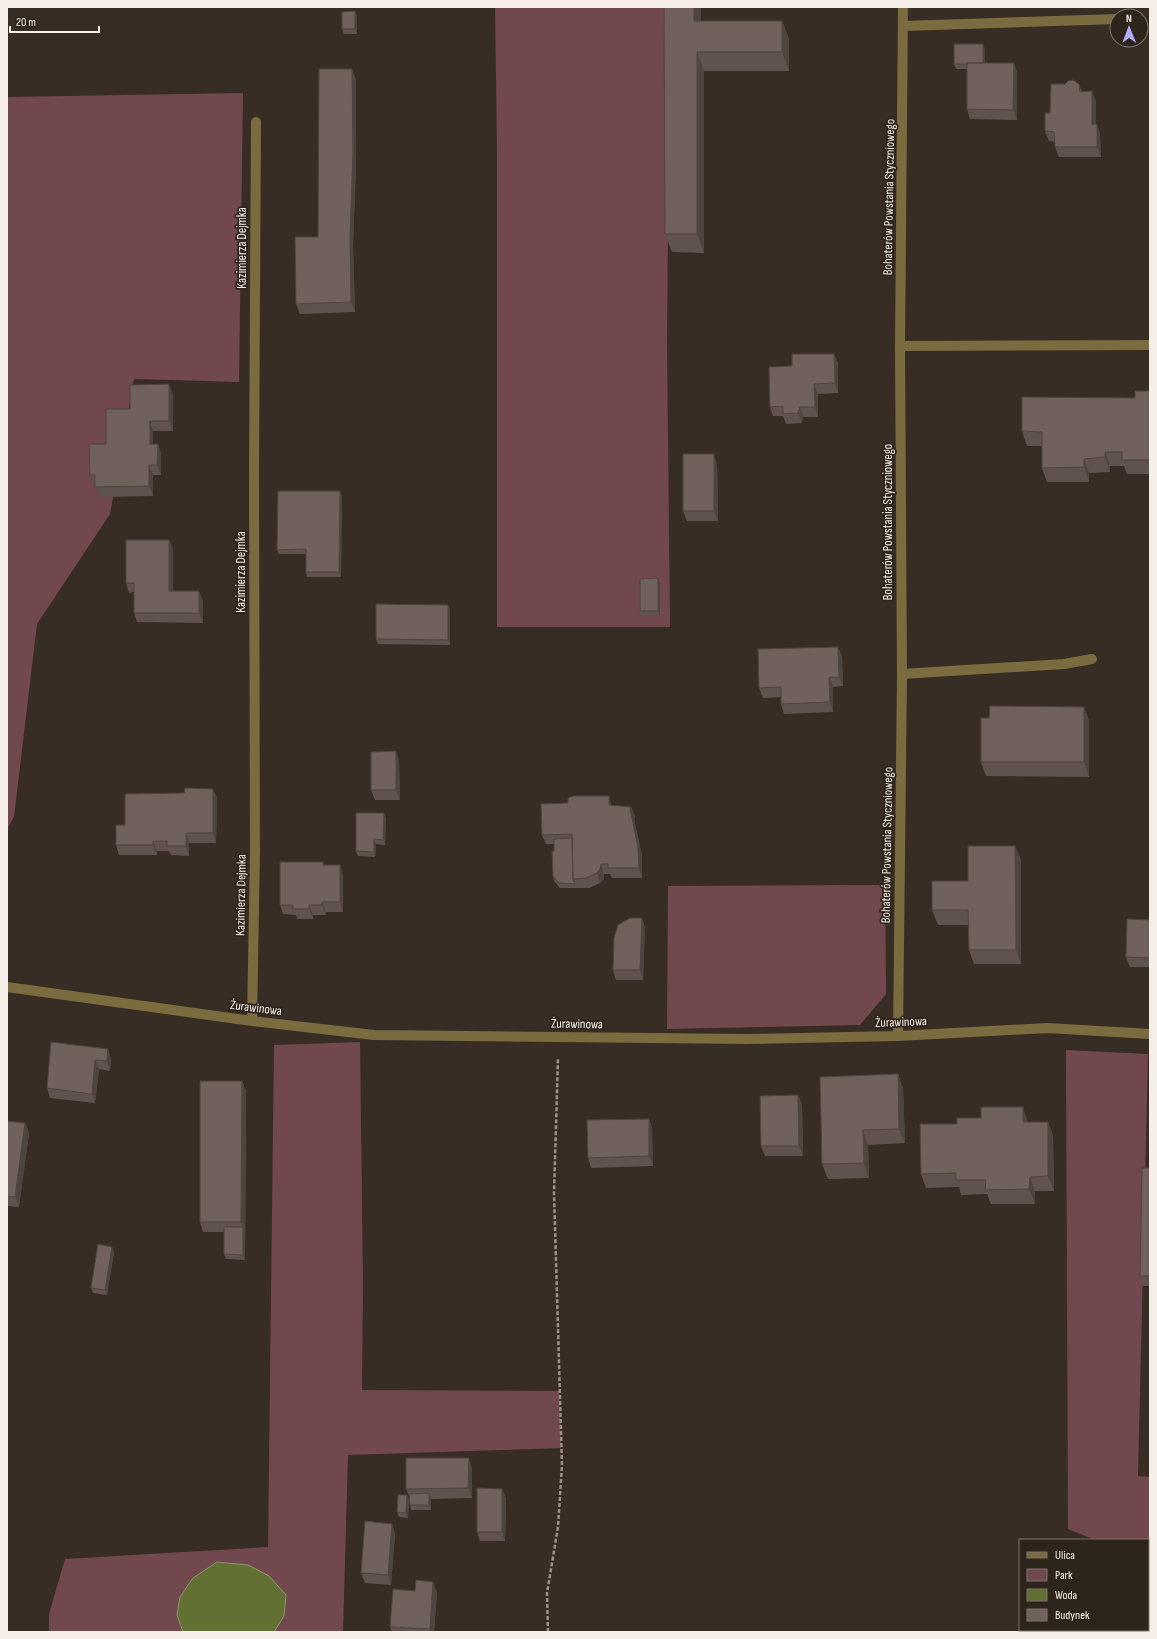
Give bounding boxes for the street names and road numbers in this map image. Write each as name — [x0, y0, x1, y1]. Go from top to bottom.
street label: Bohaterów Powstania Styczniowego — [880, 119, 898, 275]
street label: Kazimierza Dejmka — [234, 207, 250, 289]
street label: Bohaterów Powstania Styczniowego — [880, 444, 896, 600]
street label: Kazimierza Dejmka — [233, 531, 249, 613]
street label: Bohaterów Powstania Styczniowego — [878, 767, 896, 923]
street label: Kazimierza Dejmka — [232, 854, 250, 936]
street label: Żurawinowa — [229, 996, 283, 1019]
street label: Żurawinowa — [875, 1012, 927, 1031]
street label: Żurawinowa — [551, 1015, 603, 1032]

